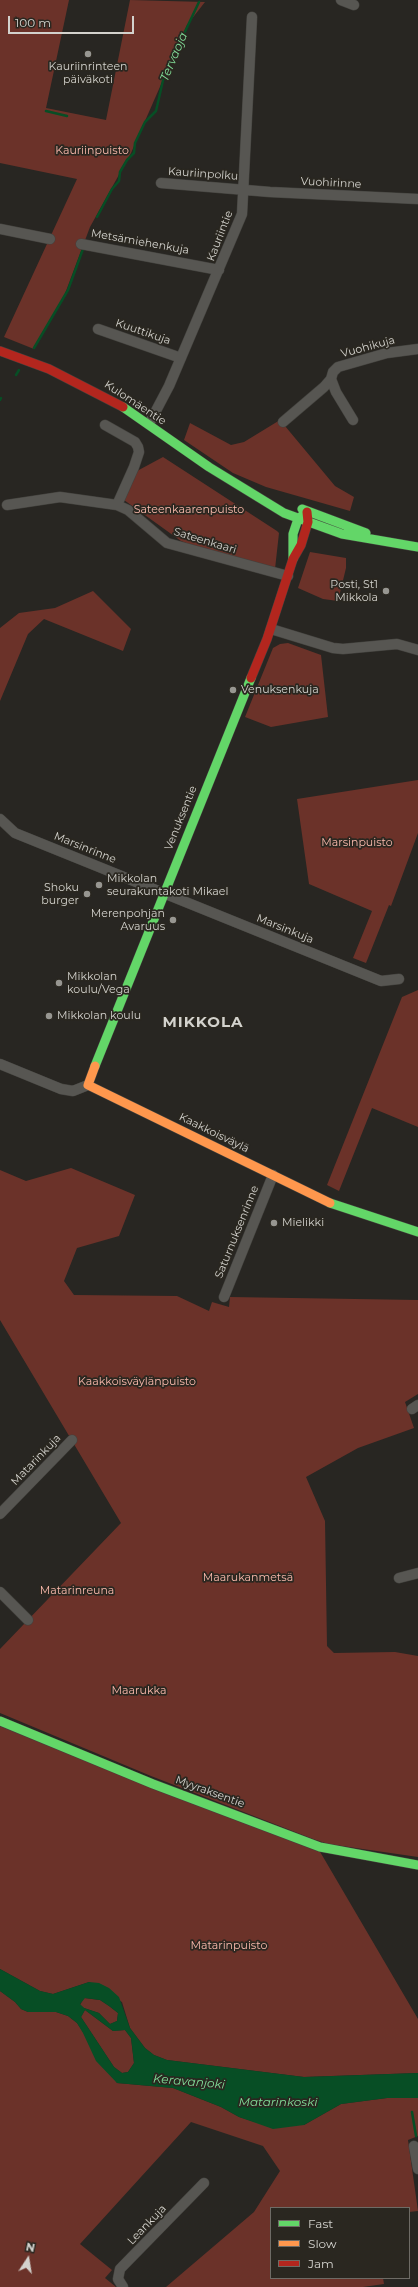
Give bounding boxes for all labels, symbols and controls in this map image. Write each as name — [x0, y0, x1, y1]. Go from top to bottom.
scale bar — [10, 8, 136, 34]
text: 100 m — [15, 15, 51, 30]
water label: Tervaoja — [157, 30, 191, 84]
marker: Kauriinrinteen päiväkoti — [83, 49, 93, 59]
place label: Kauriinrinteen päiväkoti — [49, 60, 127, 86]
park label: Kauriinpuisto — [55, 144, 129, 158]
street label: Kauriinpolku — [167, 165, 239, 183]
street label: Vuohirinne — [300, 175, 362, 191]
street label: Kauriintie — [204, 209, 236, 263]
street label: Metsämiehenkuja — [90, 227, 190, 257]
street label: Kuuttikuja — [114, 316, 172, 348]
street label: Vuohikuja — [340, 333, 396, 361]
street label: Kulomäentie — [102, 378, 168, 428]
park label: Sateenkaarenpuisto — [134, 503, 244, 517]
street label: Sateenkaari — [172, 525, 238, 557]
place label: Posti, St1 Mikkola — [330, 578, 378, 604]
marker: Posti, St1 Mikkola — [381, 586, 391, 596]
place label: Venuksenkuja — [241, 683, 319, 697]
marker: Venuksenkuja — [228, 685, 238, 695]
street label: Venuksentie — [162, 784, 200, 852]
street label: Marsinrinne — [52, 830, 118, 866]
park label: Marsinpuisto — [321, 836, 393, 850]
place label: Mikkolan seurakuntakoti Mikael — [107, 872, 228, 898]
marker: Mikkolan seurakuntakoti Mikael — [94, 880, 104, 890]
place label: Shoku burger — [41, 881, 79, 907]
marker: Shoku burger — [82, 889, 92, 899]
place label: Merenpohjan Avaruus — [91, 907, 165, 933]
street label: Marsinkuja — [254, 912, 316, 946]
marker: Merenpohjan Avaruus — [168, 915, 178, 925]
place label: Mikkolan koulu/Vega — [67, 970, 130, 996]
marker: Mikkolan koulu/Vega — [54, 978, 64, 988]
place label: Mikkolan koulu — [57, 1009, 141, 1023]
marker: Mikkolan koulu — [44, 1011, 54, 1021]
district label: MIKKOLA — [162, 1014, 244, 1032]
street label: Kaakkoisväylä — [177, 1110, 251, 1156]
street label: Saturnuksenrinne — [212, 1184, 262, 1280]
place label: Mielikki — [282, 1216, 324, 1230]
marker: Mielikki — [269, 1218, 279, 1228]
park label: Kaakkoisväylänpuisto — [78, 1375, 196, 1389]
street label: Matarinkuja — [8, 1432, 64, 1488]
park label: Maarukanmetsä — [203, 1571, 293, 1585]
park label: Matarinreuna — [40, 1584, 114, 1598]
park label: Maarukka — [112, 1684, 166, 1698]
street label: Myyraksentie — [174, 1773, 246, 1811]
park label: Matarinpuisto — [191, 1939, 267, 1953]
water label: Keravanjoki — [152, 2072, 226, 2092]
water label: Matarinkoski — [238, 2095, 318, 2109]
street label: Leankuja — [125, 2202, 169, 2248]
legend — [270, 2207, 410, 2279]
text: Fast — [308, 2216, 333, 2231]
text: Slow — [308, 2236, 337, 2251]
north arrow — [8, 2239, 48, 2279]
text: N — [25, 2239, 36, 2255]
text: Jam — [308, 2256, 334, 2271]

